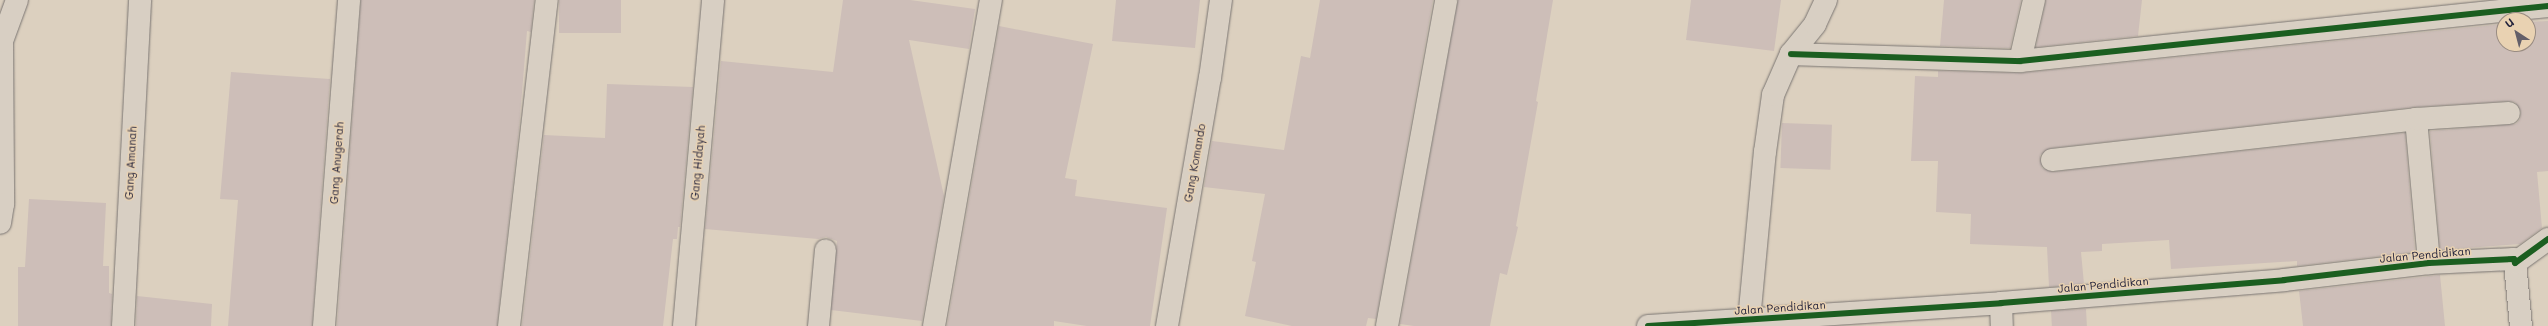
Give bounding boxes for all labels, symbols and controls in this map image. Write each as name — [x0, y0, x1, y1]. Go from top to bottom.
north arrow — [2496, 12, 2536, 52]
text: U — [2502, 14, 2517, 31]
street label: Gang Anugerah — [328, 121, 346, 205]
street label: Gang Komando — [1182, 123, 1208, 203]
street label: Gang Hidayah — [688, 125, 708, 201]
street label: Gang Amanah — [122, 126, 140, 200]
street label: Jalan Pendidikan — [2379, 244, 2471, 266]
street label: Jalan Pendidikan — [2057, 274, 2149, 296]
street label: Jalan Pendidikan — [1734, 298, 1826, 318]

